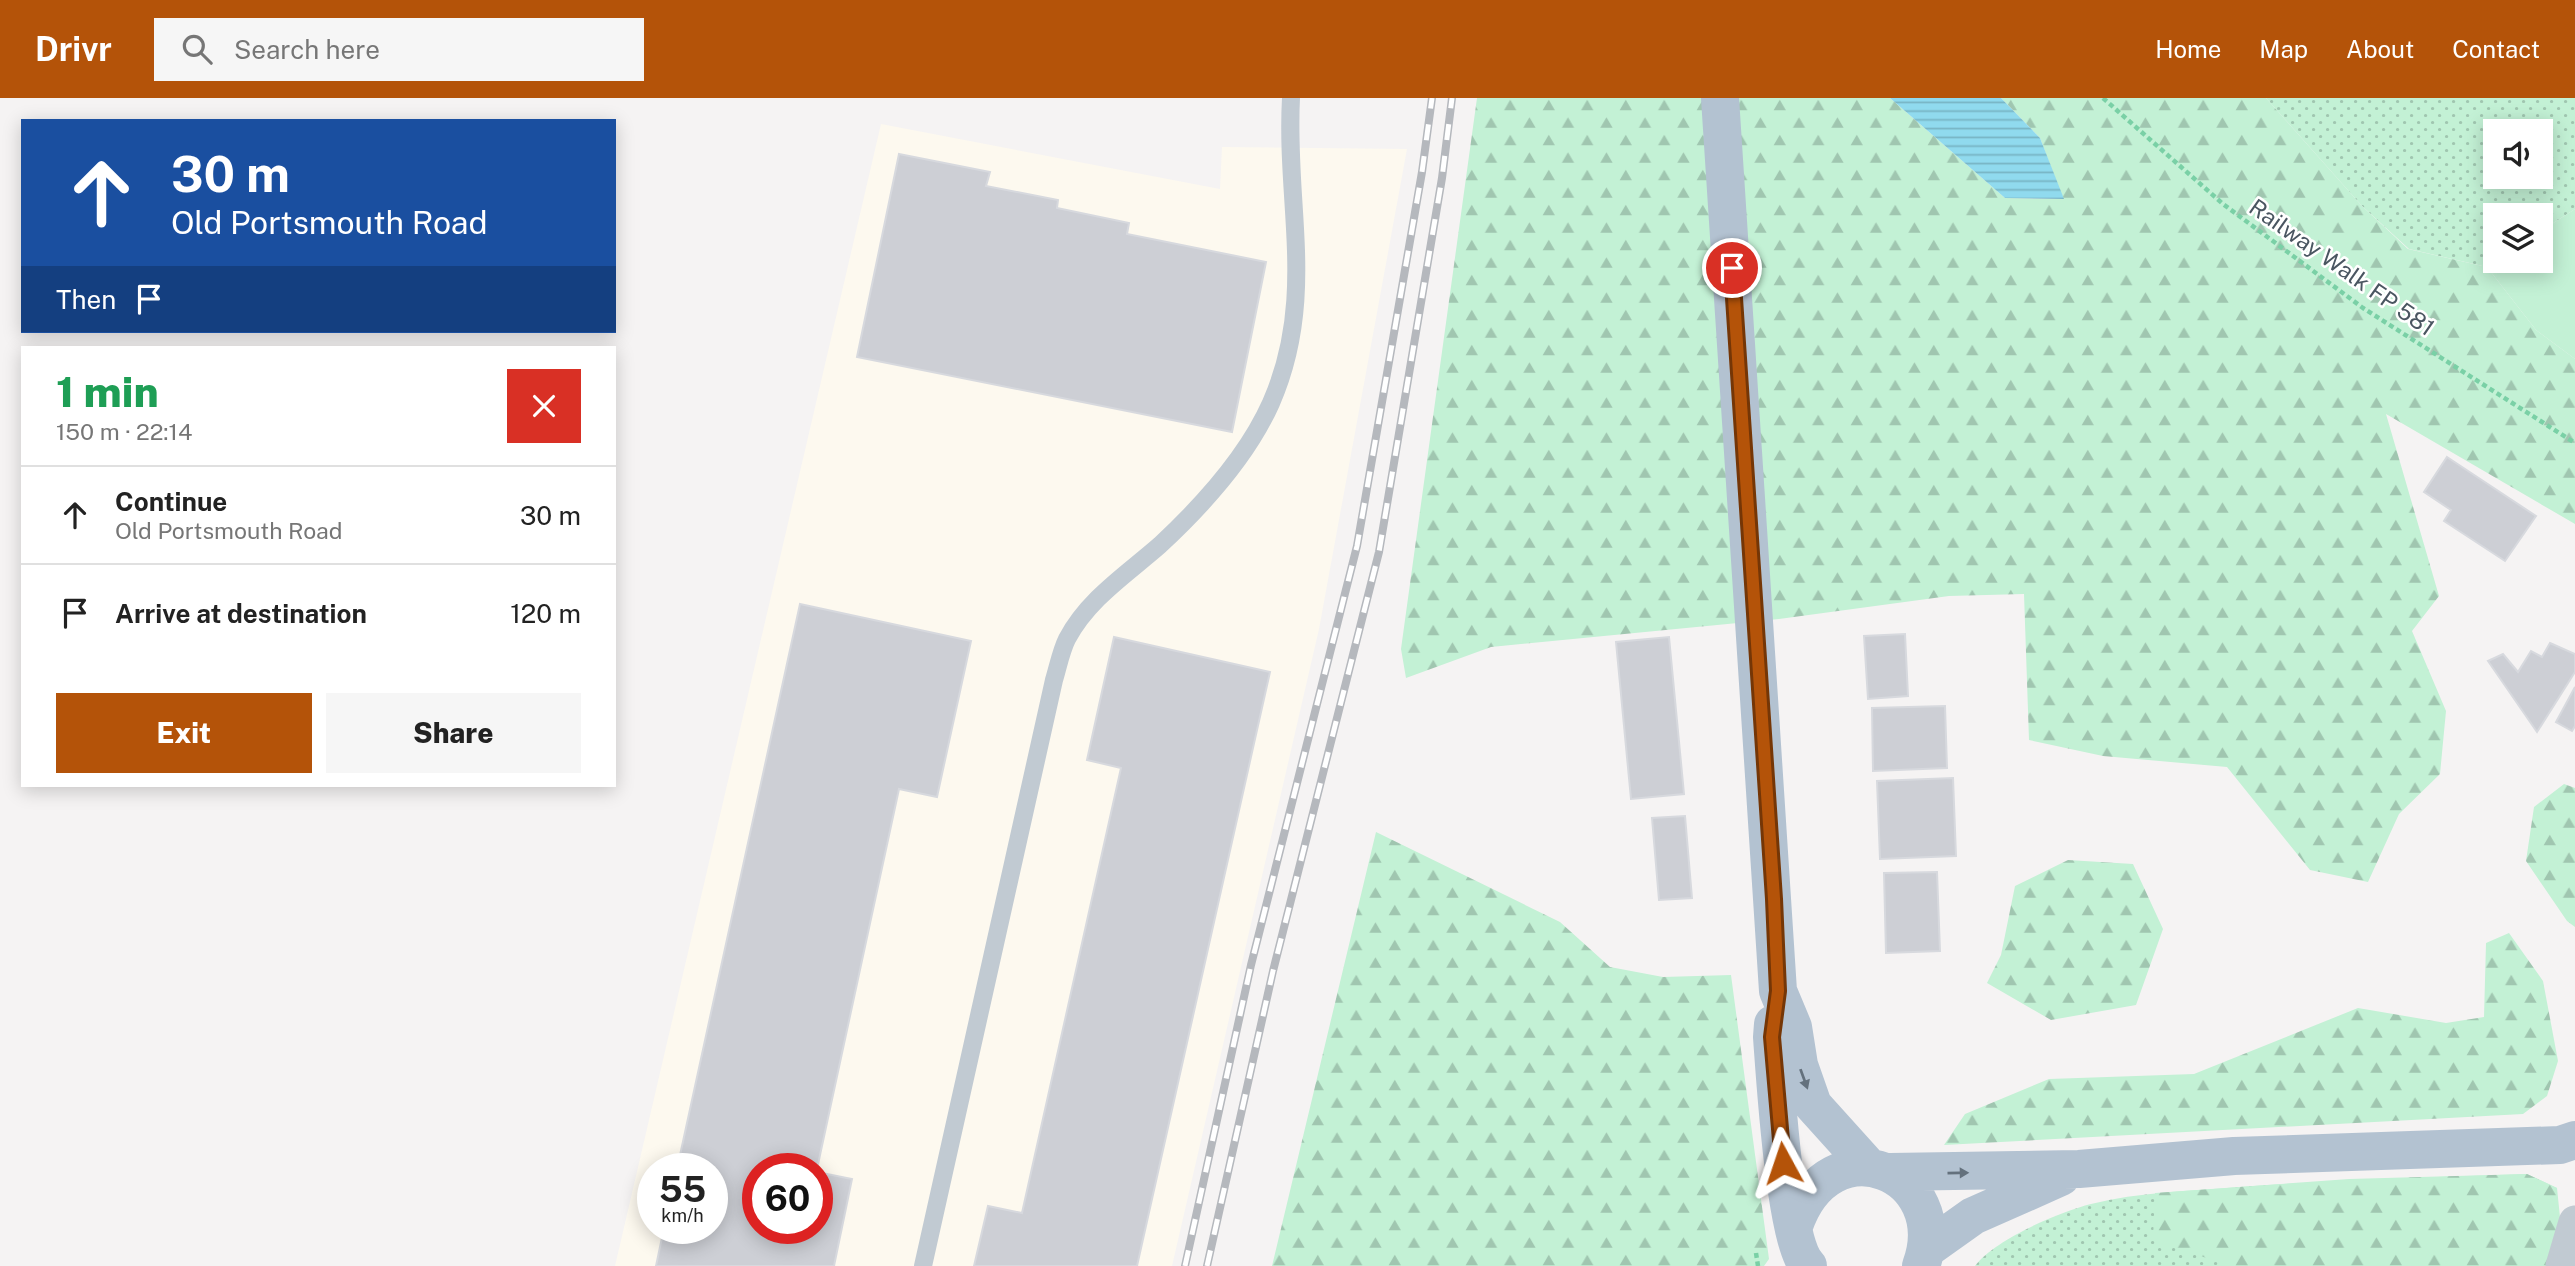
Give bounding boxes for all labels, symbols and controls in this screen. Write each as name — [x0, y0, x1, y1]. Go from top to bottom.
search box — [154, 18, 644, 81]
text: Drivr — [35, 30, 112, 68]
icon: search — [178, 30, 216, 68]
text: Search here — [234, 34, 380, 65]
text: Home — [2155, 35, 2221, 63]
text: Map — [2259, 35, 2308, 63]
text: About — [2346, 35, 2414, 63]
text: Contact — [2452, 35, 2540, 63]
map controls — [2483, 119, 2553, 273]
button: sound — [2483, 119, 2553, 189]
text: 30 m — [171, 145, 290, 203]
icon: ahead — [56, 147, 147, 238]
street label: Railway Walk FP 581 — [2244, 193, 2440, 341]
button: layers — [2483, 203, 2553, 273]
text: Old Portsmouth Road — [171, 204, 488, 241]
pin — [1702, 238, 1762, 298]
icon: arrive — [1713, 249, 1751, 287]
icon: arrive — [130, 280, 168, 318]
text: Then — [56, 284, 116, 315]
text: 1 min — [56, 367, 159, 416]
button: close — [507, 369, 581, 443]
text: 150 m · 22:14 — [56, 418, 192, 445]
text: Continue — [115, 486, 227, 517]
icon: ahead — [56, 496, 94, 534]
text: 30 m — [520, 500, 581, 531]
text: Old Portsmouth Road — [115, 517, 343, 544]
icon: arrive — [56, 594, 94, 632]
text: Arrive at destination — [115, 598, 367, 629]
text: 120 m — [510, 598, 581, 629]
button: Exit — [56, 693, 312, 773]
button: Share — [326, 693, 581, 773]
one-way arrow — [1799, 1069, 1810, 1090]
position arrow — [1746, 1126, 1820, 1200]
speed limit sign: 60 — [742, 1153, 833, 1244]
one-way arrow — [1947, 1167, 1969, 1179]
text: 55 — [659, 1169, 706, 1210]
text: km/h — [661, 1205, 704, 1226]

